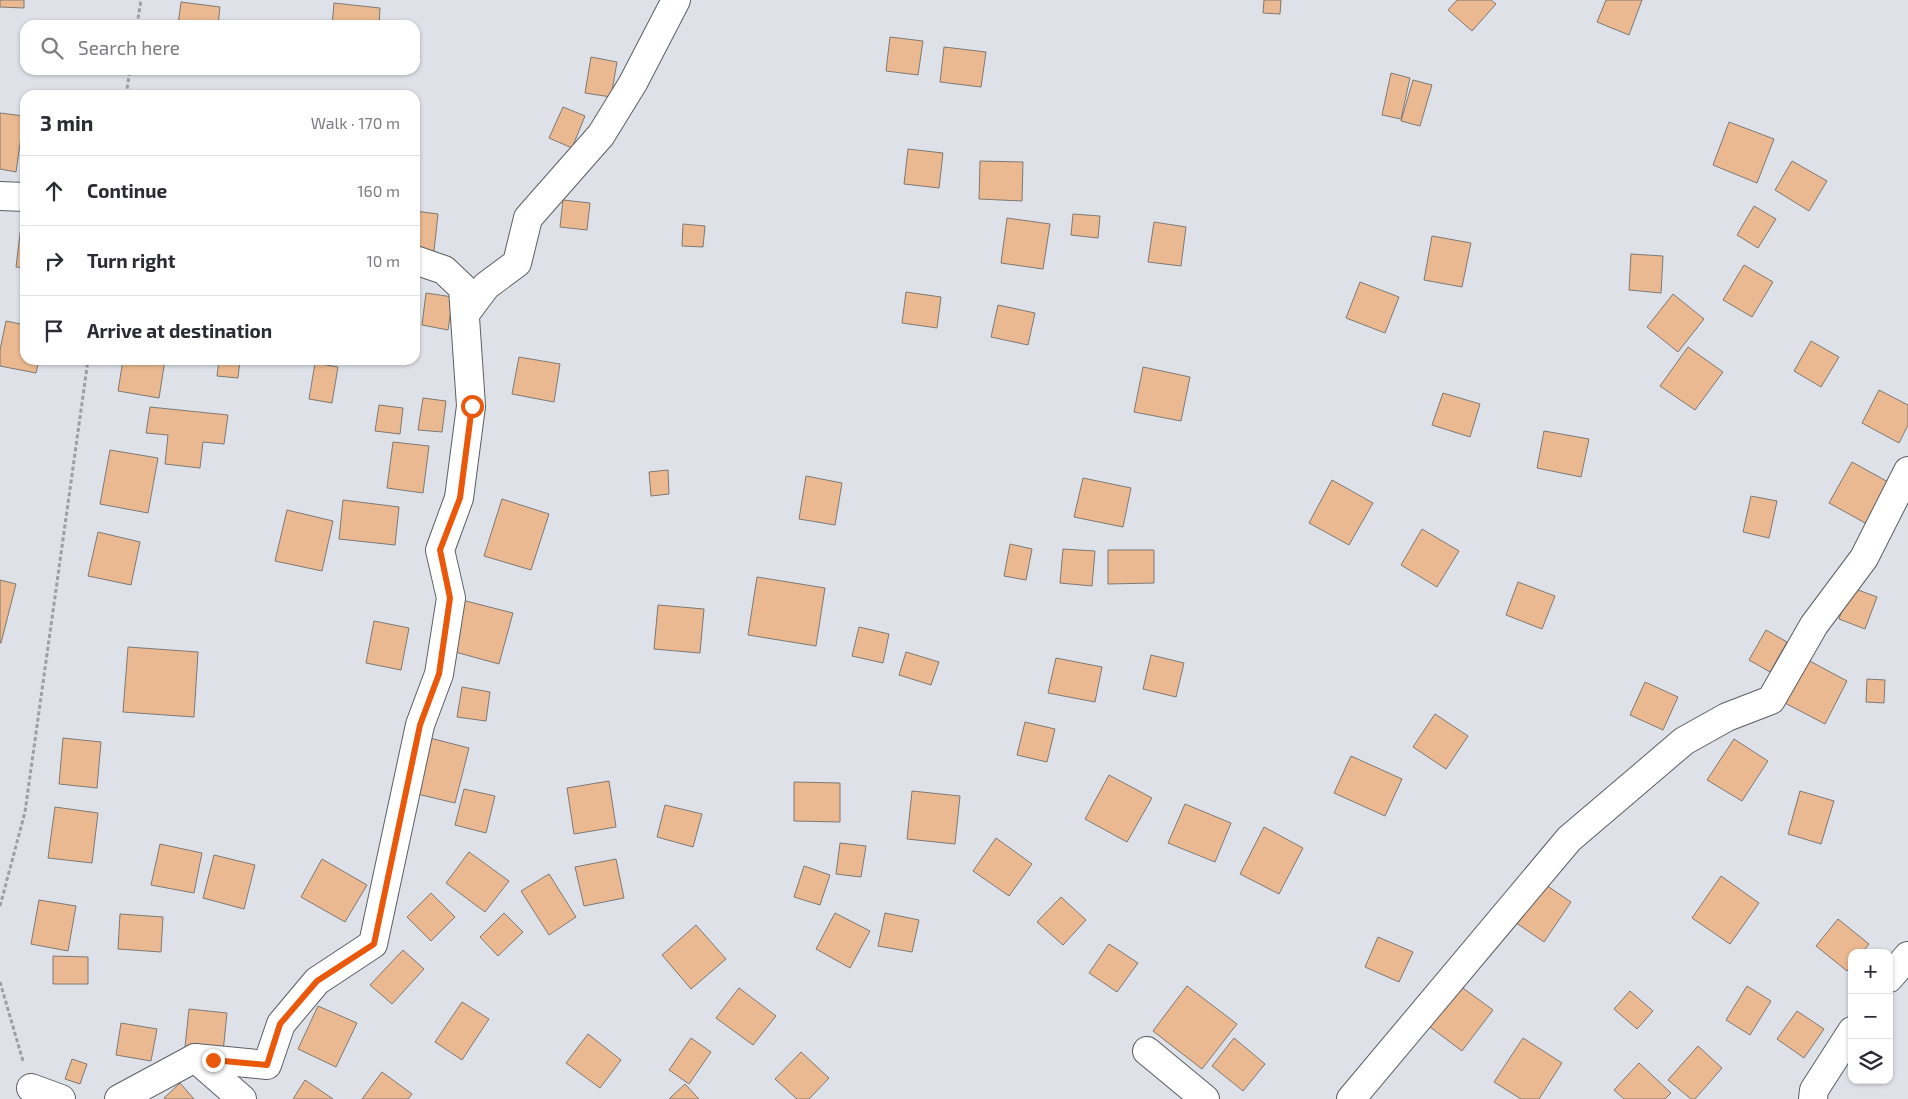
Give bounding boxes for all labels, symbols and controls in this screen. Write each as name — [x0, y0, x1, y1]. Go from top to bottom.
search box — [20, 20, 420, 75]
icon: search — [38, 34, 66, 62]
text: Search here — [78, 36, 180, 59]
text: 3 min — [40, 110, 93, 135]
text: Walk · 170 m — [311, 113, 400, 132]
icon: ahead — [40, 177, 68, 205]
text: Continue — [87, 179, 167, 202]
text: 160 m — [357, 181, 400, 200]
icon: right — [40, 247, 68, 275]
text: Turn right — [87, 249, 175, 272]
text: 10 m — [366, 251, 400, 270]
icon: arrive — [40, 317, 68, 345]
text: Arrive at destination — [87, 319, 272, 342]
route start — [461, 395, 484, 418]
map controls — [1848, 949, 1893, 1084]
button: + — [1848, 949, 1893, 994]
button: − — [1848, 994, 1893, 1039]
button: layers — [1848, 1039, 1893, 1084]
route end — [202, 1049, 225, 1072]

